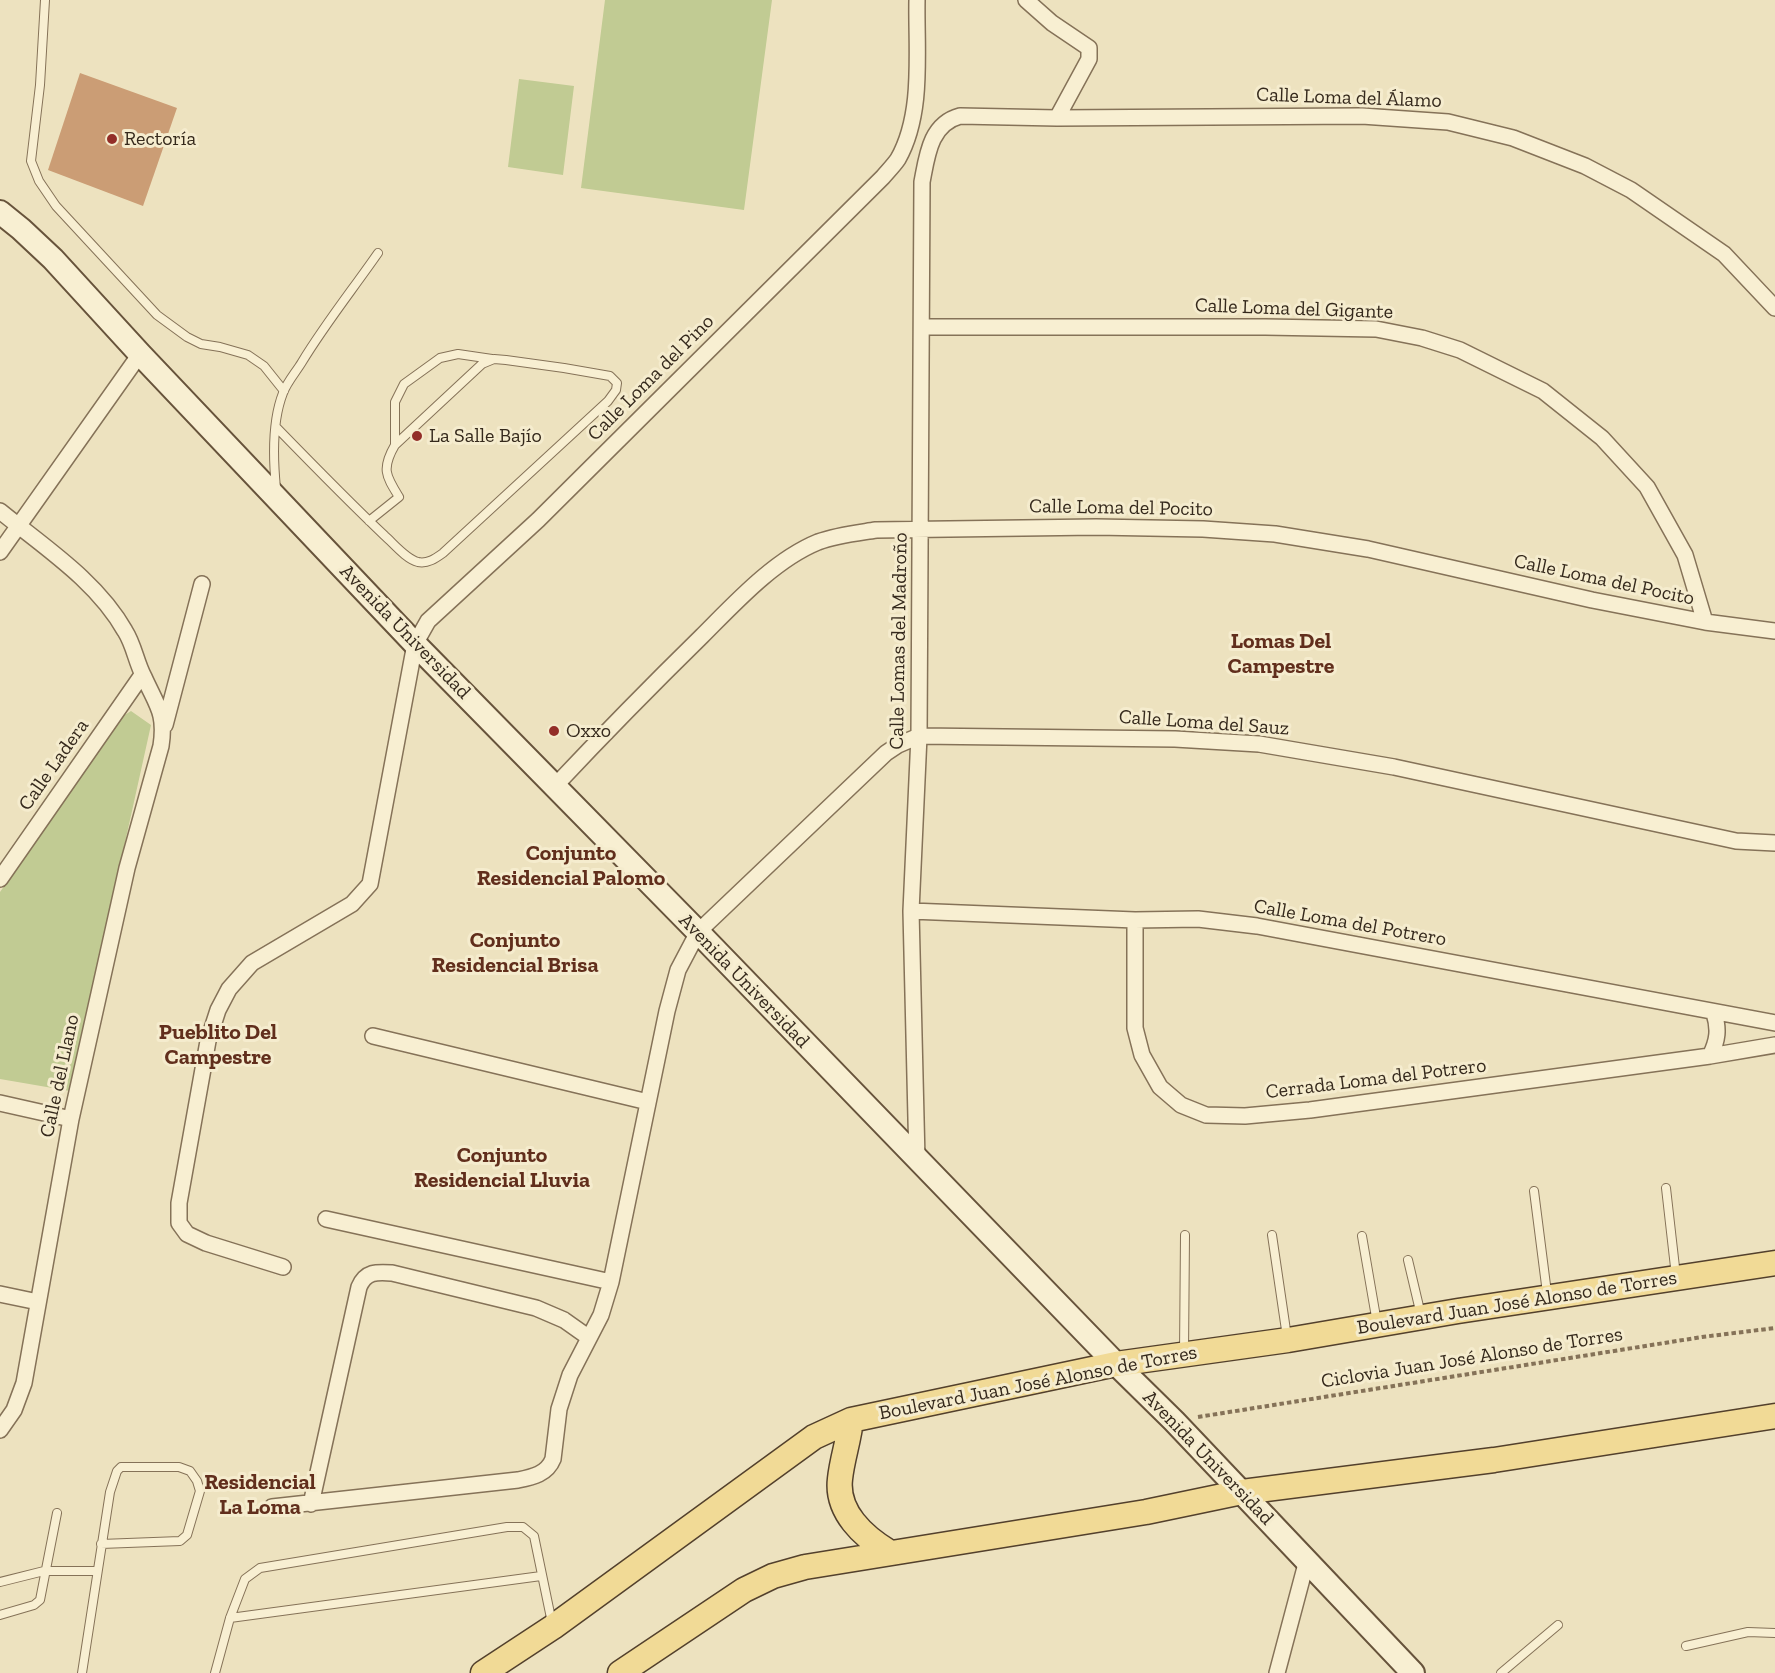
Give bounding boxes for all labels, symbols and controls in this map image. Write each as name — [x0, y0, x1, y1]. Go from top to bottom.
street label: Calle Loma del Álamo — [1256, 83, 1442, 113]
place label: Rectoría — [124, 127, 196, 151]
marker: Rectoría — [105, 132, 119, 146]
street label: Calle Loma del Gigante — [1194, 294, 1394, 324]
street label: Calle Loma del Pino — [583, 310, 719, 446]
place label: La Salle Bajío — [429, 424, 542, 448]
marker: La Salle Bajío — [410, 429, 424, 443]
street label: Calle Loma del Pocito — [1029, 494, 1213, 522]
street label: Calle Lomas del Madroño — [885, 532, 913, 750]
street label: Calle Loma del Pocito — [1512, 549, 1696, 611]
street label: Avenida Universidad — [335, 560, 475, 704]
district label: Lomas Del Campestre — [1228, 629, 1334, 680]
street label: Calle Loma del Sauz — [1118, 705, 1290, 741]
street label: Calle Ladera — [14, 715, 94, 815]
place label: Oxxo — [566, 719, 611, 743]
marker: Oxxo — [547, 724, 561, 738]
district label: Conjunto Residencial Palomo — [477, 841, 665, 892]
street label: Calle Loma del Potrero — [1252, 894, 1448, 952]
street label: Avenida Universidad — [674, 909, 814, 1053]
district label: Conjunto Residencial Brisa — [431, 928, 599, 980]
street label: Calle del Llano — [35, 1012, 85, 1140]
district label: Pueblito Del Campestre — [159, 1020, 277, 1072]
street label: Cerrada Loma del Potrero — [1264, 1054, 1488, 1104]
district label: Conjunto Residencial Lluvia — [414, 1143, 590, 1194]
street label: Boulevard Juan José Alonso de Torres — [1355, 1266, 1679, 1340]
street label: Ciclovia Juan José Alonso de Torres — [1320, 1322, 1624, 1394]
street label: Boulevard Juan José Alonso de Torres — [877, 1340, 1199, 1426]
street label: Avenida Universidad — [1138, 1386, 1278, 1530]
district label: Residencial La Loma — [204, 1470, 316, 1522]

